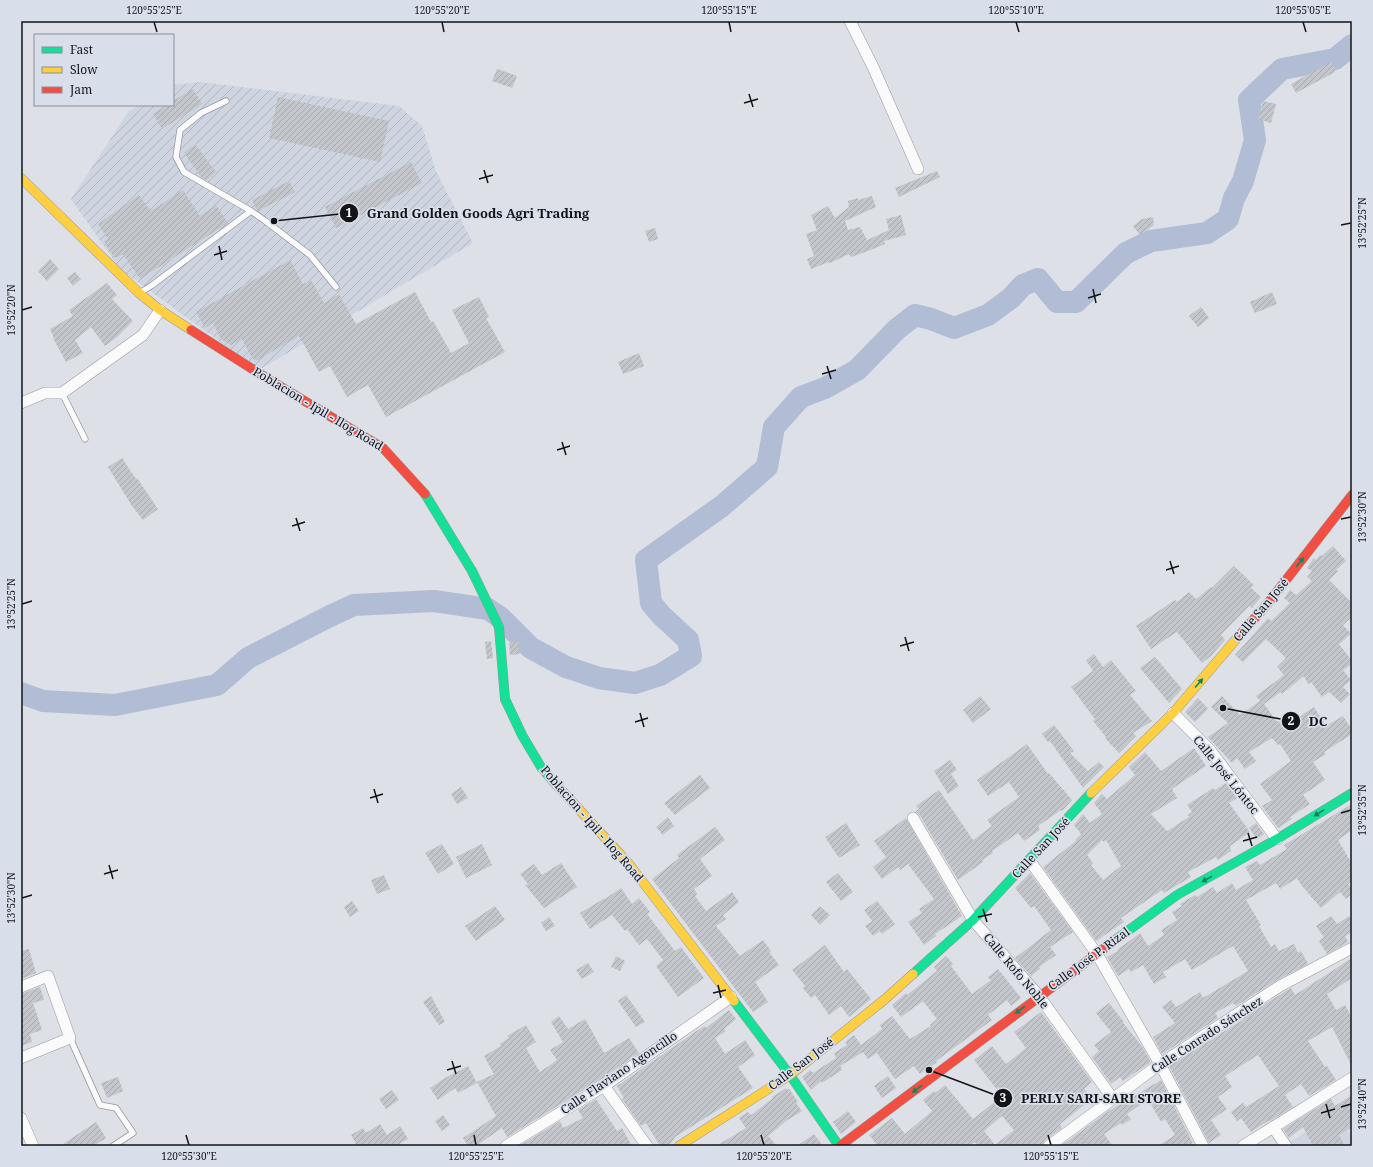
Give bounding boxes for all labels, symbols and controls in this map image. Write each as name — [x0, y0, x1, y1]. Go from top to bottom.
text: 120°55'25"E — [126, 3, 182, 17]
text: 120°55'20"E — [414, 3, 470, 17]
text: 120°55'15"E — [701, 3, 757, 17]
text: 120°55'10"E — [988, 3, 1044, 17]
text: 120°55'05"E — [1275, 3, 1331, 17]
legend — [34, 34, 174, 106]
text: Fast — [70, 41, 93, 58]
text: Slow — [70, 61, 98, 78]
text: Jam — [69, 81, 92, 98]
text: 13°52'25"N — [1355, 197, 1369, 249]
callout: Grand Golden Goods Agri Trading — [339, 201, 598, 226]
text: 1 — [346, 204, 353, 221]
text: Grand Golden Goods Agri Trading — [367, 204, 590, 222]
text: 13°52'20"N — [4, 284, 18, 336]
street label: Poblacion - Ipil - Ilog Road — [250, 363, 387, 455]
text: 13°52'30"N — [1355, 491, 1369, 543]
one-way arrow — [1295, 556, 1304, 567]
street label: Calle San José — [1229, 574, 1292, 645]
text: 13°52'25"N — [4, 578, 18, 630]
one-way arrow — [1194, 678, 1203, 689]
callout: DC — [1281, 709, 1336, 734]
text: 2 — [1288, 712, 1295, 729]
text: DC — [1309, 712, 1328, 730]
street label: Calle José Lóntoc — [1189, 732, 1263, 818]
street label: Poblacion - Ipil - Ilog Road — [537, 762, 648, 886]
text: 13°52'35"N — [1355, 784, 1369, 836]
one-way arrow — [1313, 810, 1325, 817]
street label: Calle San José — [1008, 813, 1074, 882]
text: 13°52'30"N — [4, 872, 18, 924]
one-way arrow — [1201, 875, 1212, 882]
street label: Calle José P. Rizal — [1044, 923, 1133, 994]
street label: Calle Rofo Noble — [980, 929, 1053, 1012]
street label: Calle Conrado Sánchez — [1148, 992, 1266, 1077]
one-way arrow — [1015, 1006, 1026, 1014]
street label: Calle Flaviano Agoncillo — [557, 1027, 681, 1118]
street label: Calle San José — [764, 1033, 837, 1094]
text: 13°52'40"N — [1355, 1078, 1369, 1130]
one-way arrow — [912, 1085, 922, 1093]
callout: PERLY SARI-SARI STORE — [993, 1086, 1189, 1111]
text: 3 — [1000, 1089, 1007, 1106]
text: PERLY SARI-SARI STORE — [1021, 1089, 1182, 1107]
text: 120°55'30"E — [161, 1149, 217, 1163]
text: 120°55'25"E — [448, 1149, 504, 1163]
text: 120°55'20"E — [736, 1149, 792, 1163]
text: 120°55'15"E — [1023, 1149, 1079, 1163]

